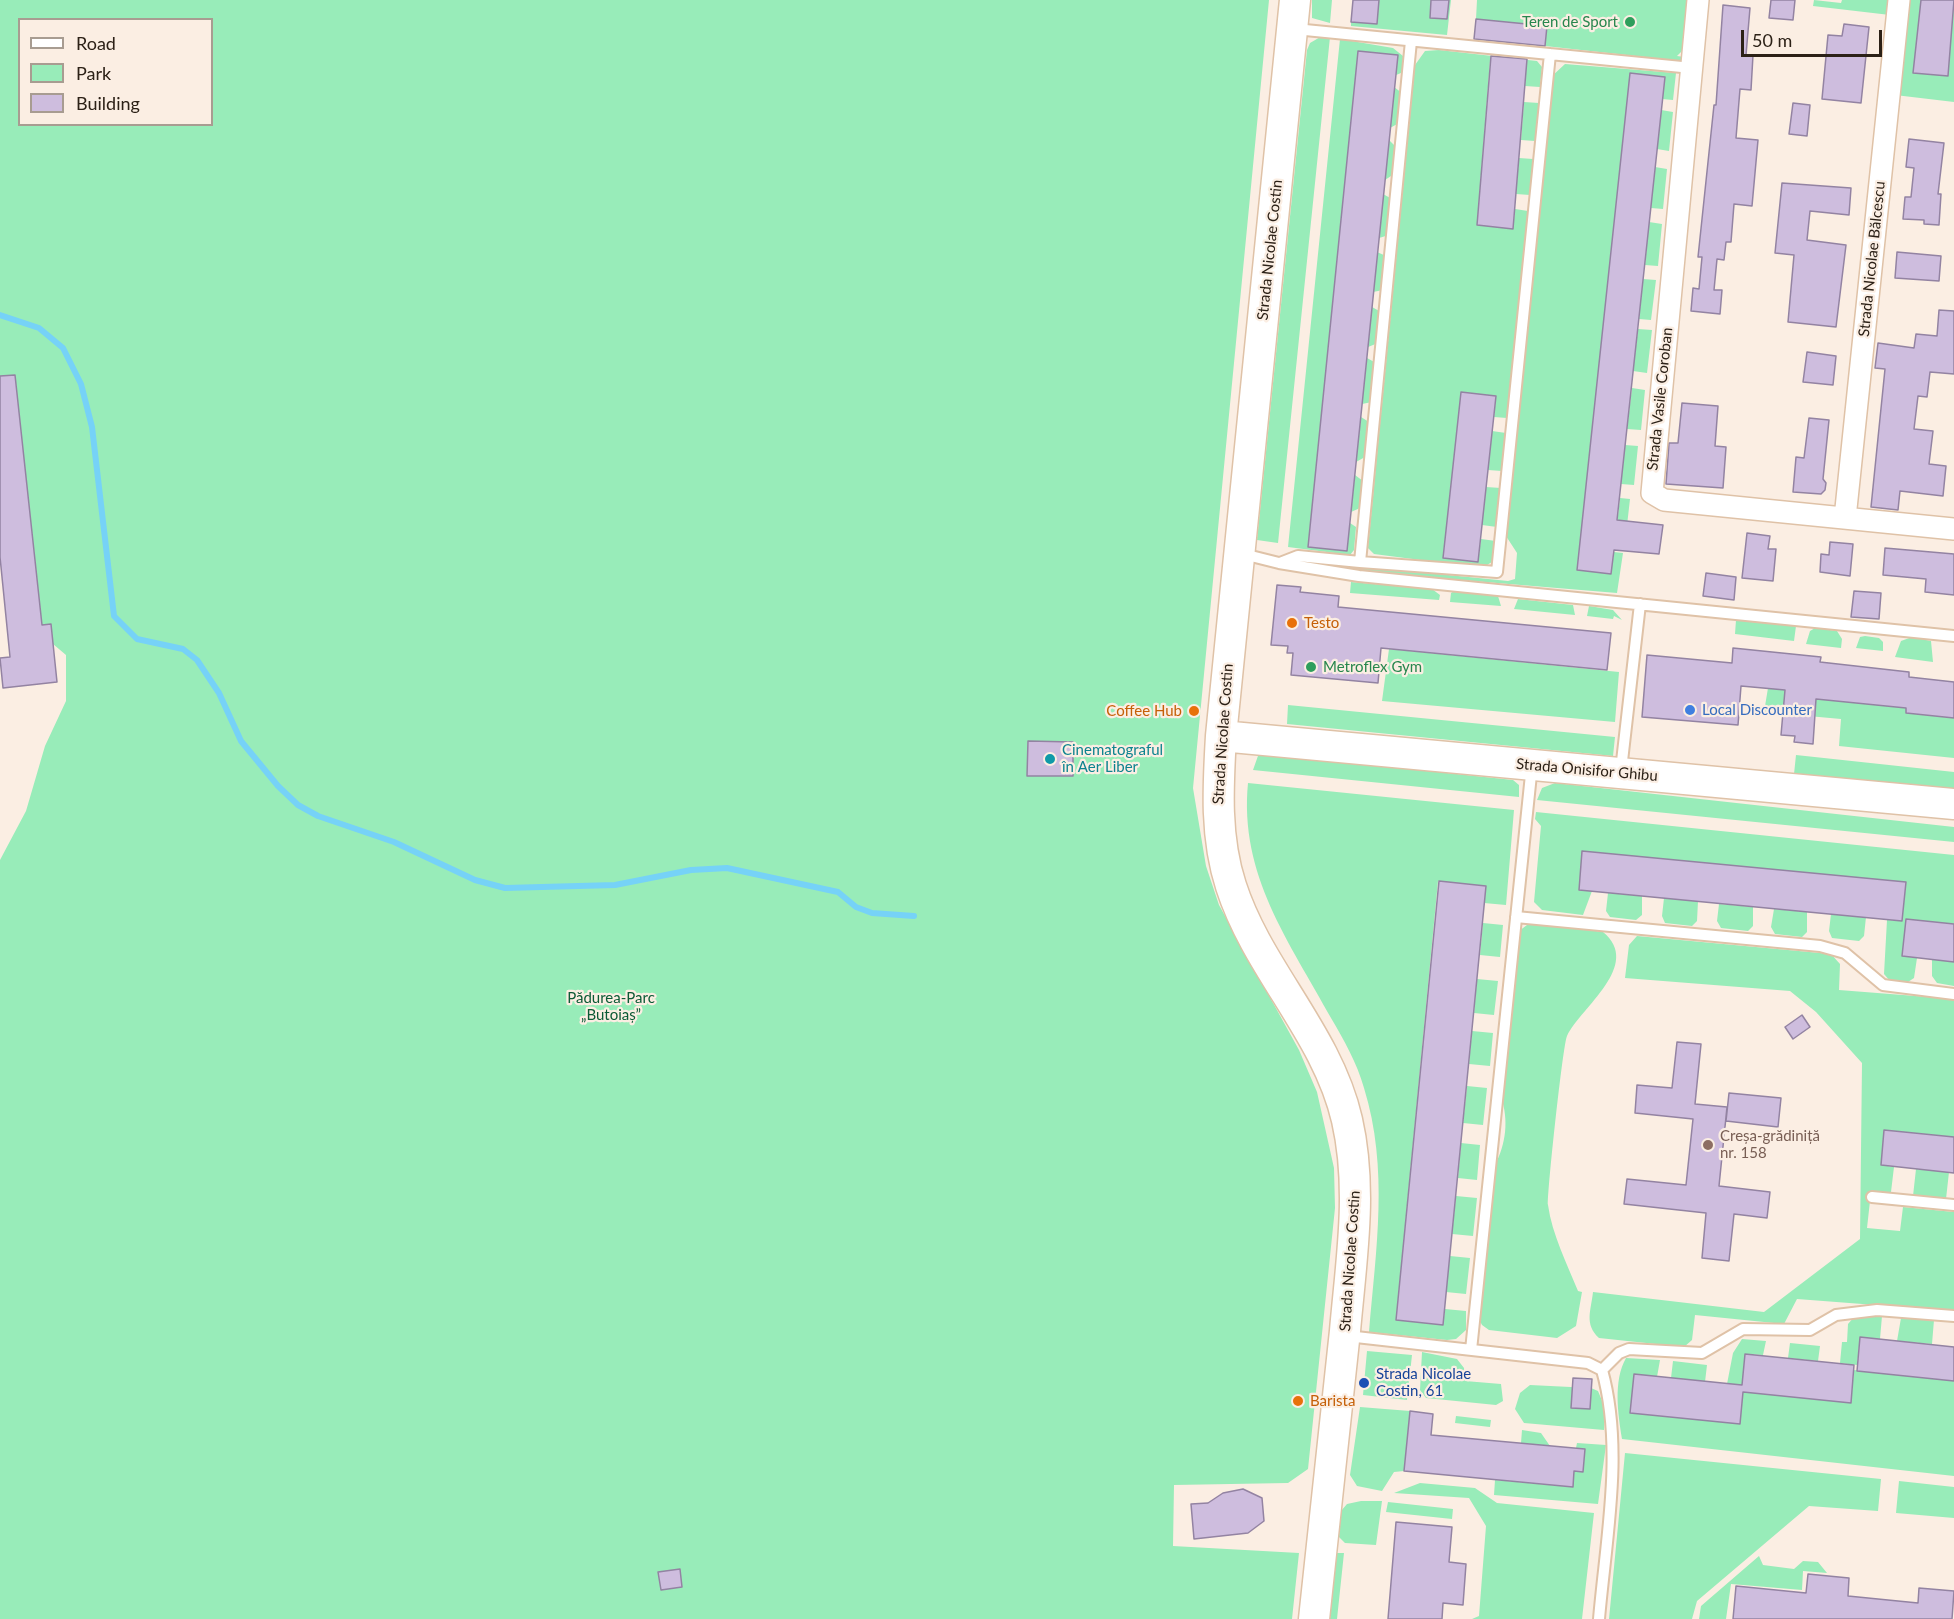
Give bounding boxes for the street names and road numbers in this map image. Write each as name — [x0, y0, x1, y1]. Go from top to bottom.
street label: Strada Nicolae Costin — [1254, 179, 1286, 321]
street label: Strada Nicolae Bălcescu — [1855, 180, 1889, 338]
street label: Strada Vasile Coroban — [1644, 327, 1676, 471]
street label: Strada Nicolae Costin — [1209, 663, 1237, 805]
street label: Strada Onisifor Ghibu — [1515, 755, 1659, 785]
street label: Strada Nicolae Costin — [1336, 1190, 1364, 1332]

